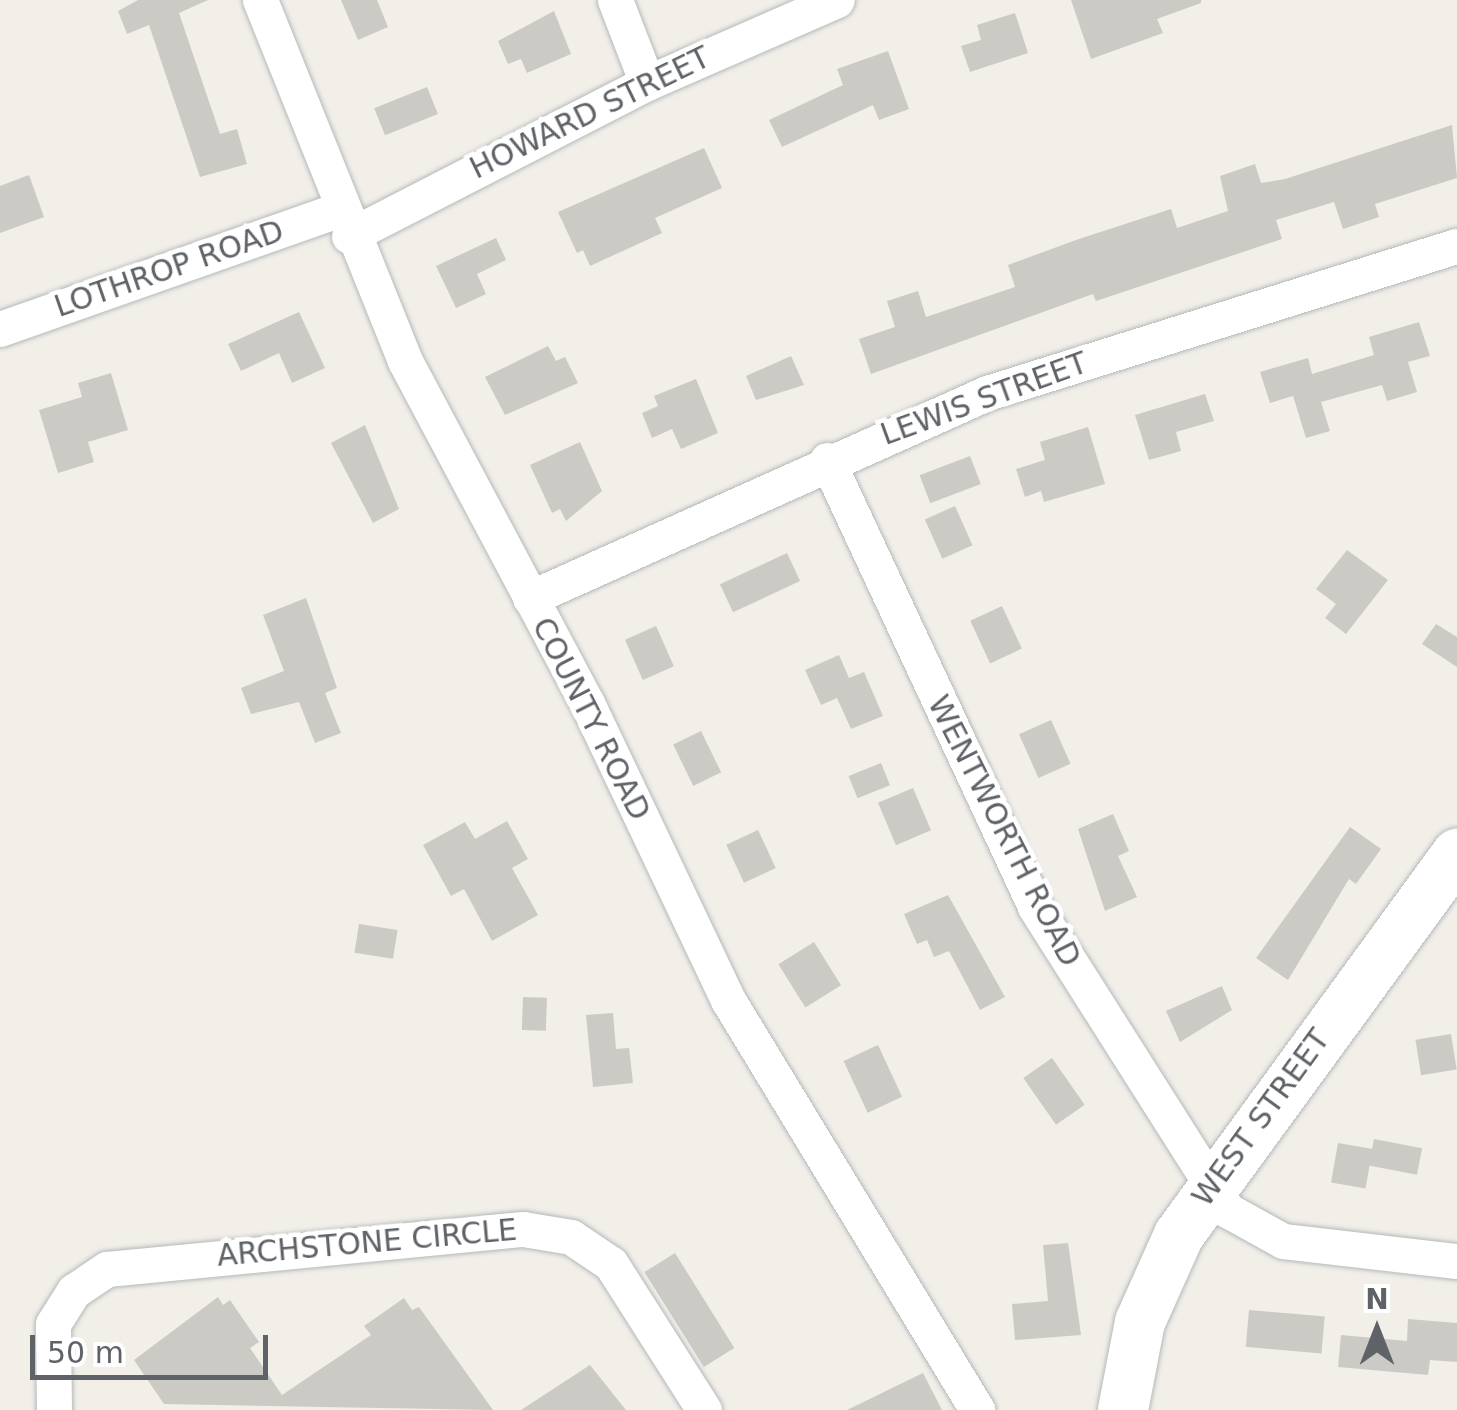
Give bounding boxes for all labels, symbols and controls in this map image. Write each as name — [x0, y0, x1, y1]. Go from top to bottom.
street label: HOWARD STREET — [464, 39, 716, 187]
street label: LOTHROP ROAD — [50, 213, 288, 325]
street label: LEWIS STREET — [876, 345, 1092, 453]
street label: COUNTY ROAD — [524, 612, 658, 826]
street label: WENTWORTH ROAD — [920, 689, 1088, 973]
street label: WEST STREET — [1185, 1022, 1337, 1214]
street label: ARCHSTONE CIRCLE — [215, 1212, 519, 1274]
north arrow — [1327, 1280, 1427, 1380]
text: N — [1365, 1283, 1389, 1316]
scale bar — [35, 1315, 272, 1377]
text: 50 m — [47, 1335, 124, 1370]

